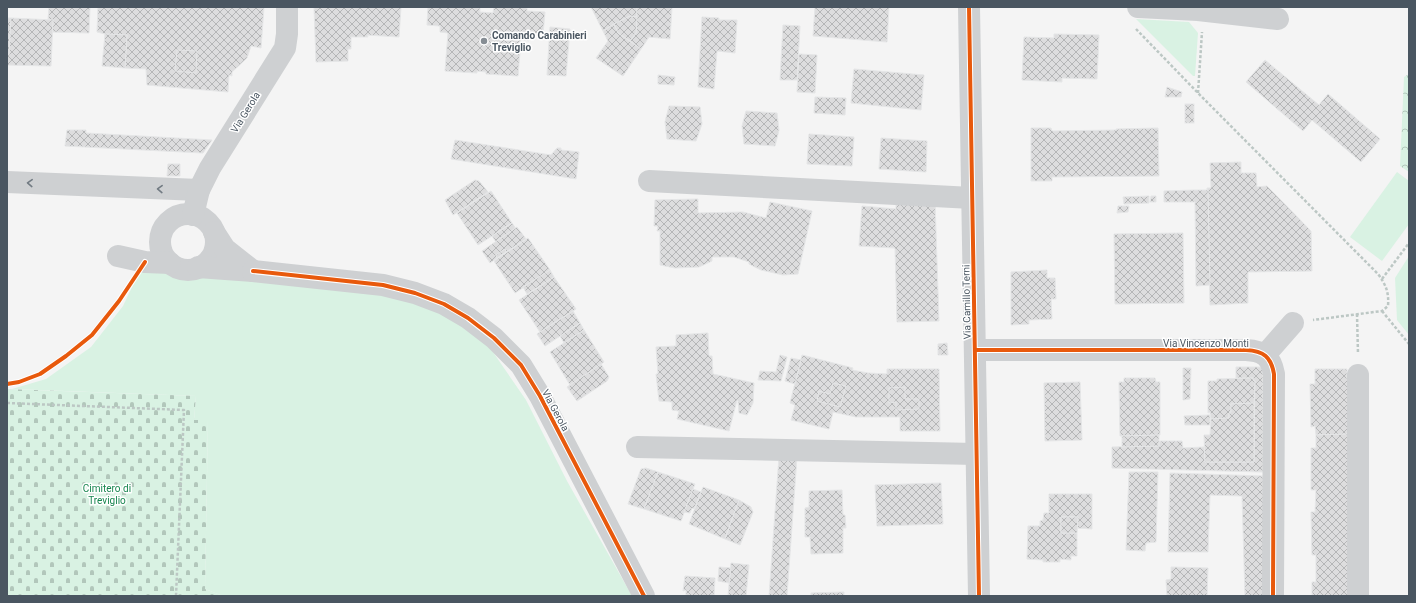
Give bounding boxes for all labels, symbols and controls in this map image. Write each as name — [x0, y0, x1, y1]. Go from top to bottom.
place label: Comando Carabinieri Treviglio — [492, 30, 587, 53]
marker: Comando Carabinieri Treviglio — [479, 36, 489, 46]
street label: Via Gerola — [229, 90, 262, 135]
one-way arrow — [27, 178, 33, 187]
one-way arrow — [157, 184, 163, 193]
street label: Via Camillo Terni — [960, 264, 973, 340]
street label: Via Vincenzo Monti — [1163, 338, 1249, 349]
street label: Via Gerola — [540, 387, 571, 433]
park label: Cimitero di Treviglio — [83, 483, 131, 506]

